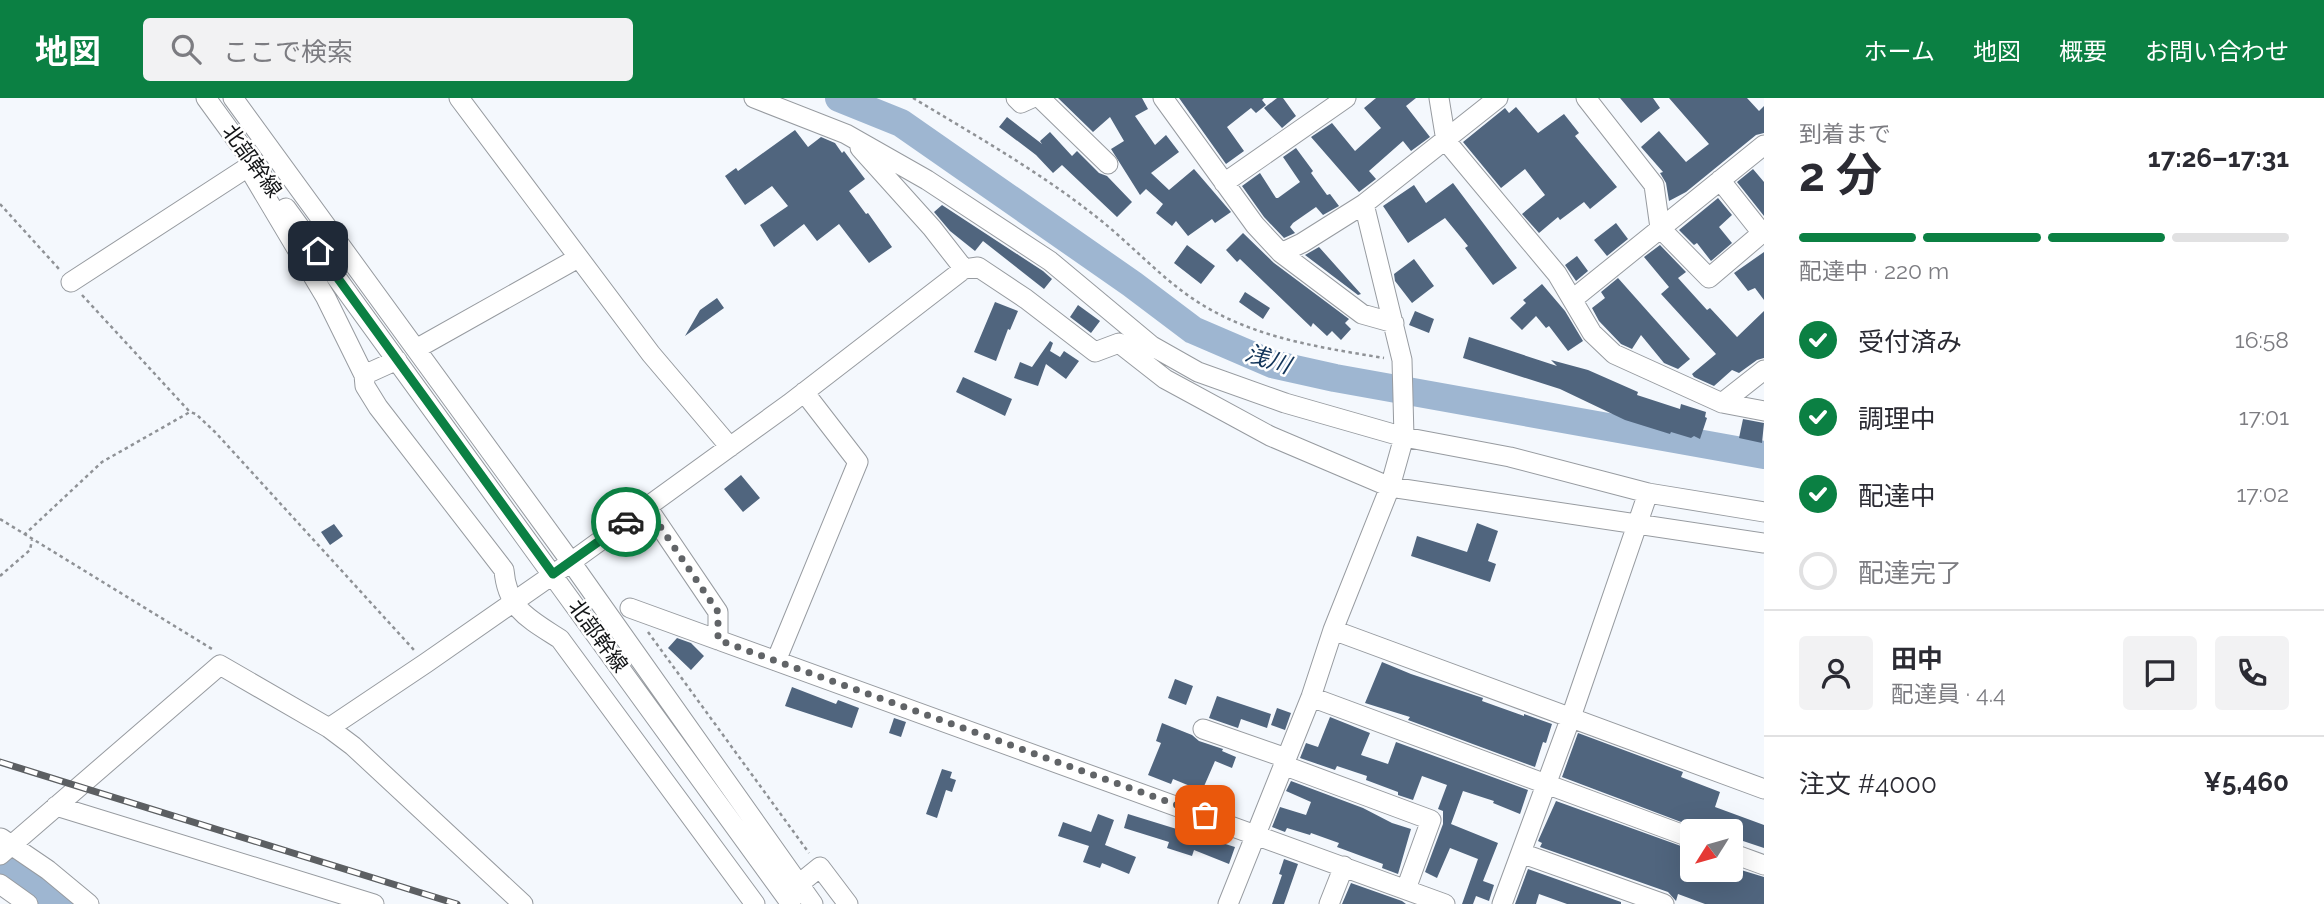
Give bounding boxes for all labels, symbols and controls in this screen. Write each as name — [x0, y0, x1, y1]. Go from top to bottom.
search box — [143, 18, 633, 81]
icon: search — [167, 30, 205, 68]
text: 地図 — [35, 32, 101, 71]
text: ここで検索 — [223, 37, 353, 67]
text: ホーム — [1864, 37, 1935, 66]
text: 地図 — [1973, 37, 2021, 66]
text: 概要 — [2059, 37, 2107, 66]
text: お問い合わせ — [2145, 37, 2289, 66]
street label: 北部幹線 — [218, 119, 287, 202]
text: 到着まで — [1799, 120, 1891, 147]
text: 17:26–17:31 — [2148, 143, 2289, 173]
text: 2 分 — [1799, 148, 1882, 202]
pin — [288, 221, 348, 281]
icon: home — [299, 232, 337, 270]
text: 配達中 · 220 m — [1799, 257, 1949, 284]
icon: check — [1799, 321, 1837, 359]
text: 16:58 — [2235, 326, 2289, 353]
text: 受付済み — [1858, 327, 1962, 357]
water label: 浅川 — [1242, 339, 1297, 379]
icon: check — [1799, 398, 1837, 436]
text: 17:01 — [2239, 403, 2289, 430]
text: 調理中 — [1858, 404, 1936, 434]
icon: check — [1799, 475, 1837, 513]
text: 17:02 — [2237, 480, 2289, 507]
text: 配達中 — [1858, 481, 1936, 511]
courier — [591, 487, 661, 557]
icon: car — [607, 503, 645, 541]
text: 配達完了 — [1858, 558, 1962, 588]
street label: 北部幹線 — [564, 594, 633, 677]
button: person — [1799, 636, 1873, 710]
button: chat — [2123, 636, 2197, 710]
button: phone — [2215, 636, 2289, 710]
text: 田中 — [1891, 644, 1943, 674]
text: 配達員 · 4.4 — [1891, 680, 2006, 707]
text: ¥5,460 — [2203, 767, 2289, 797]
text: 注文 #4000 — [1799, 769, 1937, 799]
pin — [1175, 785, 1235, 845]
icon: bag — [1186, 796, 1224, 834]
north arrow — [1680, 819, 1743, 882]
map controls — [1680, 819, 1743, 882]

